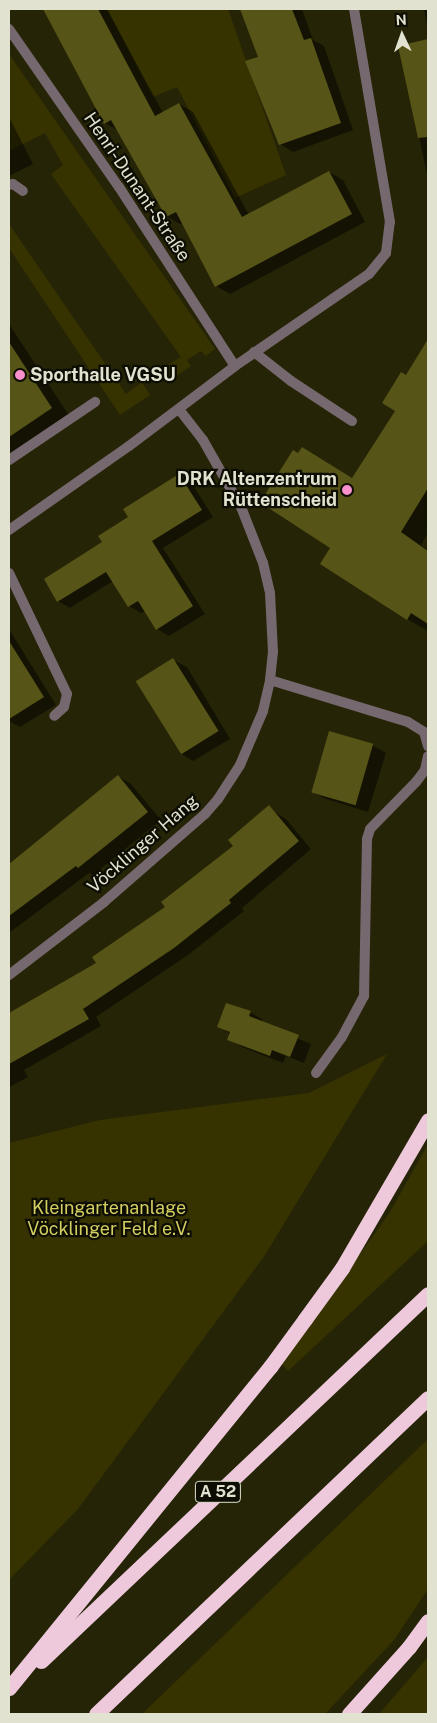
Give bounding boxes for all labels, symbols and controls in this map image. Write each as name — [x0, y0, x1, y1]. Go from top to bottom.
north arrow — [377, 10, 427, 60]
text: N — [395, 12, 407, 28]
street label: Henri-Dunant-Straße — [79, 108, 195, 266]
place label: Sporthalle VGSU — [30, 364, 176, 386]
marker: Sporthalle VGSU — [14, 369, 26, 381]
place label: DRK Altenzentrum Rüttenscheid — [177, 469, 337, 512]
marker: DRK Altenzentrum Rüttenscheid — [341, 484, 353, 496]
street label: Vöcklinger Hang — [83, 790, 203, 898]
park label: Kleingartenanlage Vöcklinger Feld e.V. — [27, 1198, 191, 1240]
road number: A 52 — [194, 1478, 242, 1505]

